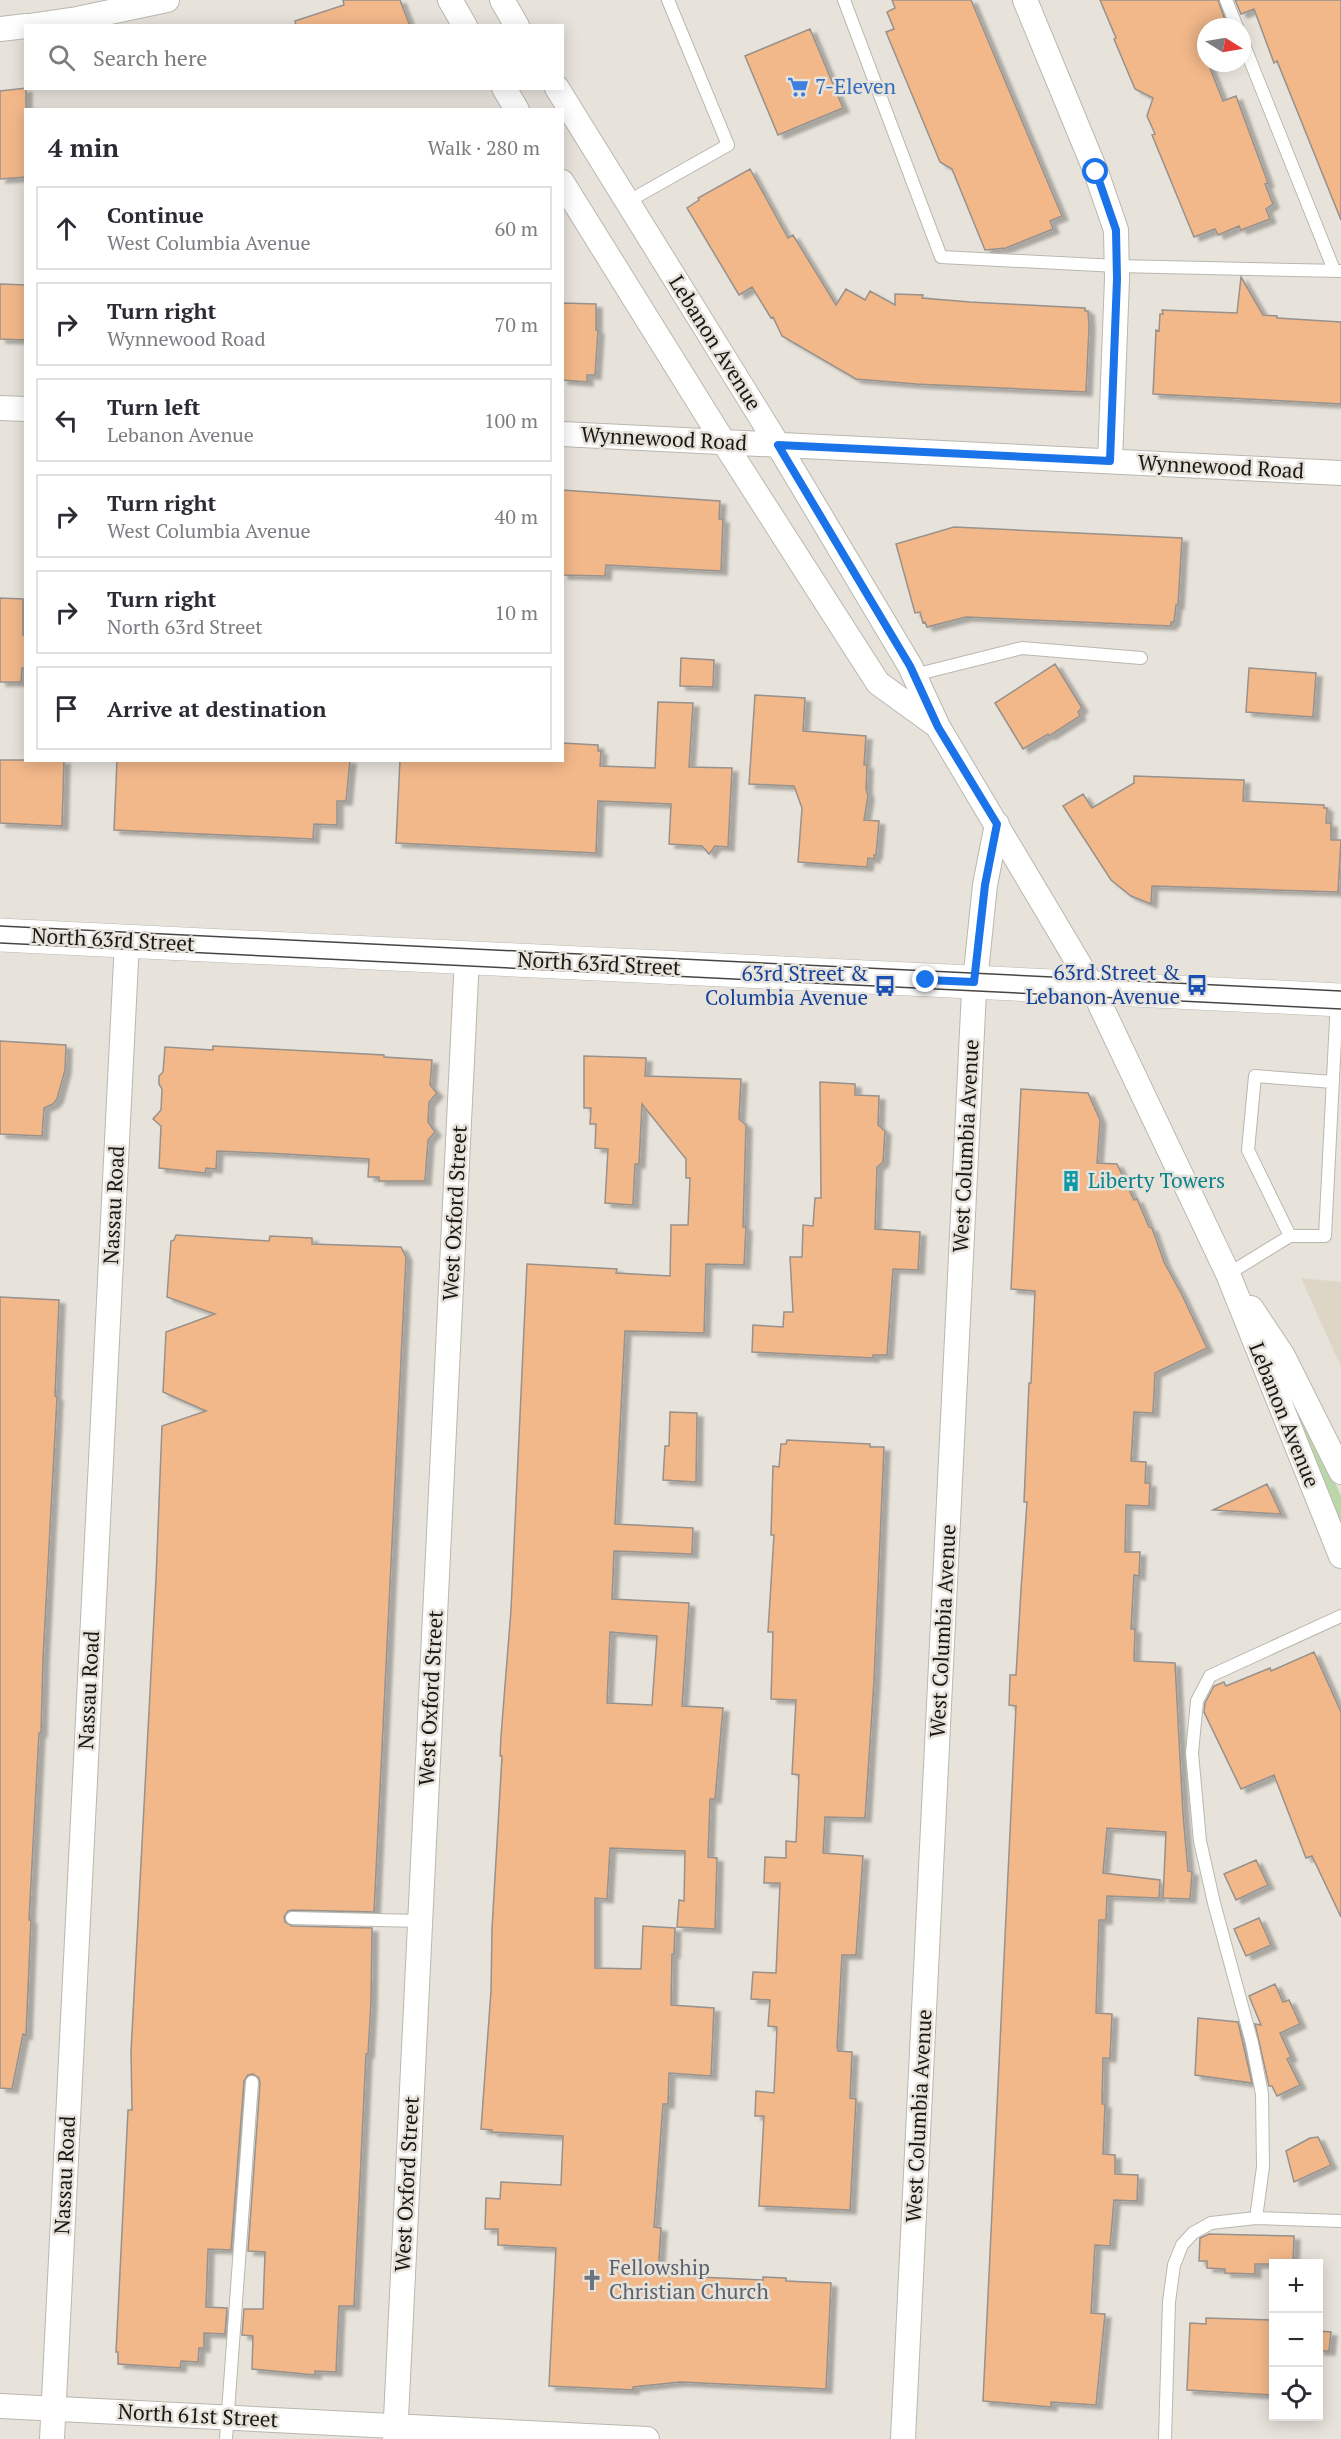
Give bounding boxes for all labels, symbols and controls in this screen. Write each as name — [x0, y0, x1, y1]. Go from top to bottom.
north arrow — [1197, 18, 1251, 72]
search box — [24, 24, 564, 90]
icon: search — [45, 41, 78, 74]
text: Search here — [93, 43, 207, 72]
place label: 7-Eleven — [815, 72, 897, 100]
supermarket icon: 7-Eleven — [786, 75, 810, 99]
text: 4 min — [48, 130, 119, 164]
text: Walk · 280 m — [428, 134, 540, 161]
route start — [1082, 158, 1108, 184]
text: Continue — [107, 200, 204, 229]
icon: ahead — [50, 212, 83, 245]
text: 60 m — [495, 215, 538, 242]
text: West Columbia Avenue — [107, 229, 311, 256]
street label: Lebanon Avenue — [663, 270, 769, 415]
text: Turn right — [107, 296, 216, 325]
icon: right — [50, 308, 83, 341]
text: 70 m — [495, 311, 538, 338]
text: Wynnewood Road — [107, 325, 266, 352]
text: Turn left — [107, 392, 200, 421]
icon: left — [50, 404, 83, 437]
text: 100 m — [484, 407, 538, 434]
street label: Wynnewood Road — [580, 420, 748, 456]
text: Lebanon Avenue — [107, 421, 254, 448]
street label: Wynnewood Road — [1137, 448, 1305, 484]
text: Turn right — [107, 488, 216, 517]
icon: right — [50, 500, 83, 533]
text: 40 m — [495, 503, 538, 530]
text: West Columbia Avenue — [107, 517, 311, 544]
text: Turn right — [107, 584, 216, 613]
icon: right — [50, 596, 83, 629]
text: 10 m — [495, 599, 538, 626]
text: North 63rd Street — [107, 613, 263, 640]
icon: arrive — [50, 692, 83, 725]
text: Arrive at destination — [107, 694, 326, 723]
street label: North 63rd Street — [31, 921, 196, 957]
street label: North 63rd Street — [517, 945, 682, 981]
place label: 63rd Street & Lebanon Avenue — [1026, 958, 1180, 1010]
place label: 63rd Street & Columbia Avenue — [705, 959, 868, 1011]
route end — [912, 966, 938, 992]
bus stop icon: 63rd Street & Lebanon Avenue — [1185, 973, 1209, 997]
bus stop icon: 63rd Street & Columbia Avenue — [873, 974, 897, 998]
street label: West Columbia Avenue — [945, 1038, 985, 1253]
street label: West Oxford Street — [435, 1124, 473, 1302]
street label: Nassau Road — [96, 1145, 130, 1265]
place label: Liberty Towers — [1088, 1166, 1225, 1194]
building icon: Liberty Towers — [1059, 1169, 1083, 1193]
street label: Lebanon Avenue — [1243, 1338, 1327, 1491]
street label: West Columbia Avenue — [922, 1523, 962, 1738]
street label: West Oxford Street — [411, 1609, 449, 1787]
street label: Nassau Road — [71, 1630, 105, 1750]
street label: West Columbia Avenue — [898, 2008, 938, 2223]
street label: West Oxford Street — [387, 2095, 425, 2273]
street label: Nassau Road — [47, 2115, 81, 2235]
place label: Fellowship Christian Church — [609, 2253, 769, 2305]
map controls — [1269, 2259, 1323, 2421]
button: + — [1269, 2259, 1323, 2313]
church icon: Fellowship Christian Church — [580, 2268, 604, 2292]
button: − — [1269, 2313, 1323, 2367]
button: locate — [1269, 2367, 1323, 2421]
street label: North 61st Street — [117, 2397, 279, 2433]

